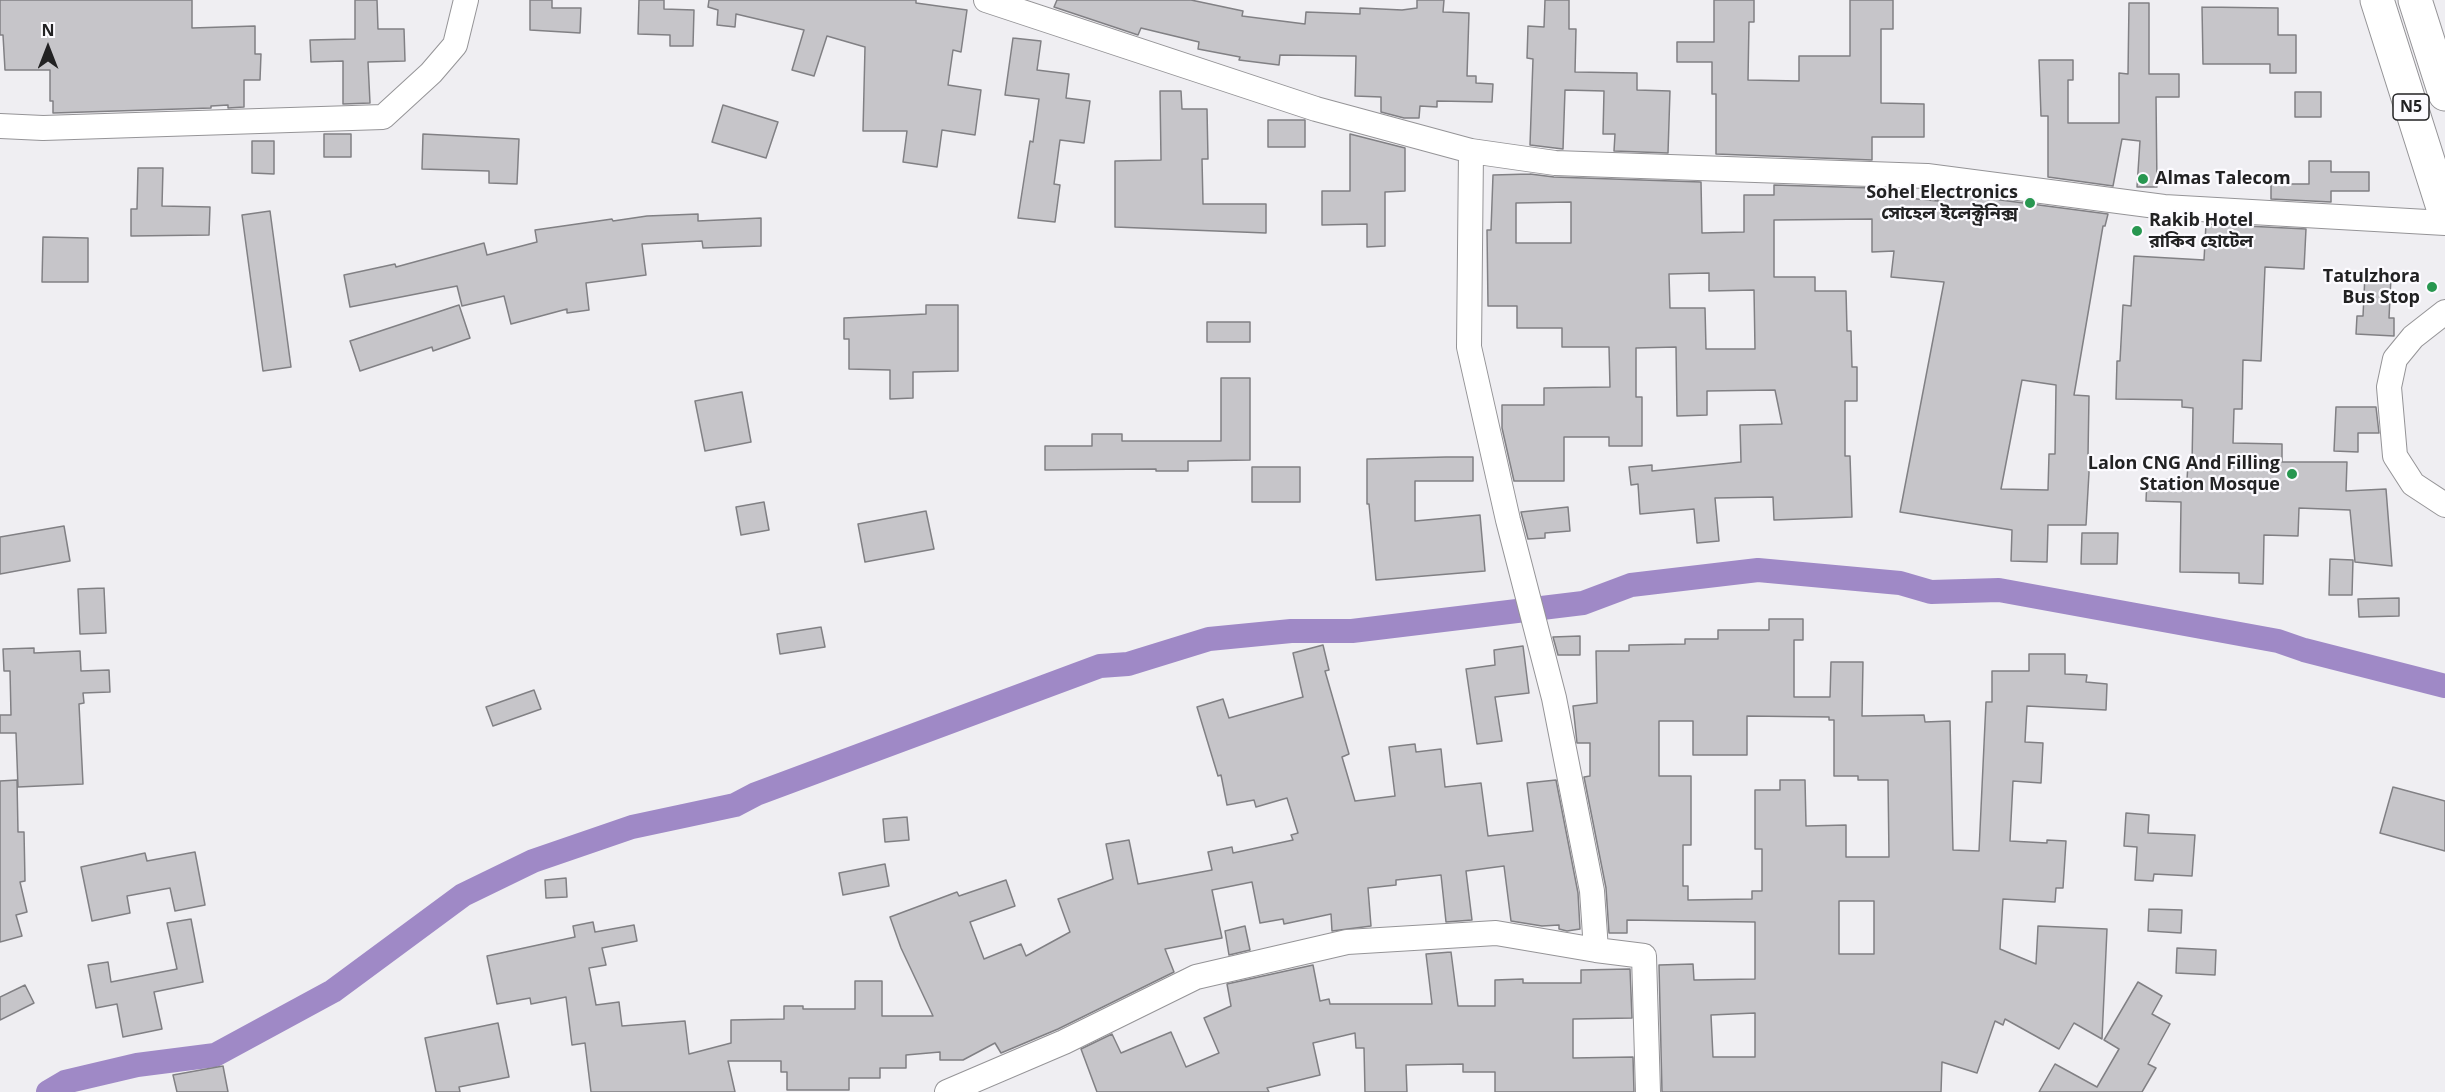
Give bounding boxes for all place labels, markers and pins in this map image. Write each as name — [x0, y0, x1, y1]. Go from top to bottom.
place label: Almas Talecom — [2155, 168, 2291, 190]
marker: Almas Talecom — [2136, 172, 2150, 186]
place label: Sohel Electronics সোহেল ইলেক্ট্রনিক্স — [1866, 182, 2018, 224]
marker: Sohel Electronics সোহেল ইলেক্ট্রনিক্স — [2023, 196, 2037, 210]
place label: Rakib Hotel রাকিব হোটেল — [2149, 210, 2253, 252]
marker: Rakib Hotel রাকিব হোটেল — [2130, 224, 2144, 238]
place label: Tatulzhora Bus Stop — [2323, 266, 2420, 308]
marker: Tatulzhora Bus Stop — [2425, 280, 2439, 294]
place label: Lalon CNG And Filling Station Mosque — [2088, 453, 2280, 496]
marker: Lalon CNG And Filling Station Mosque — [2285, 467, 2299, 481]

